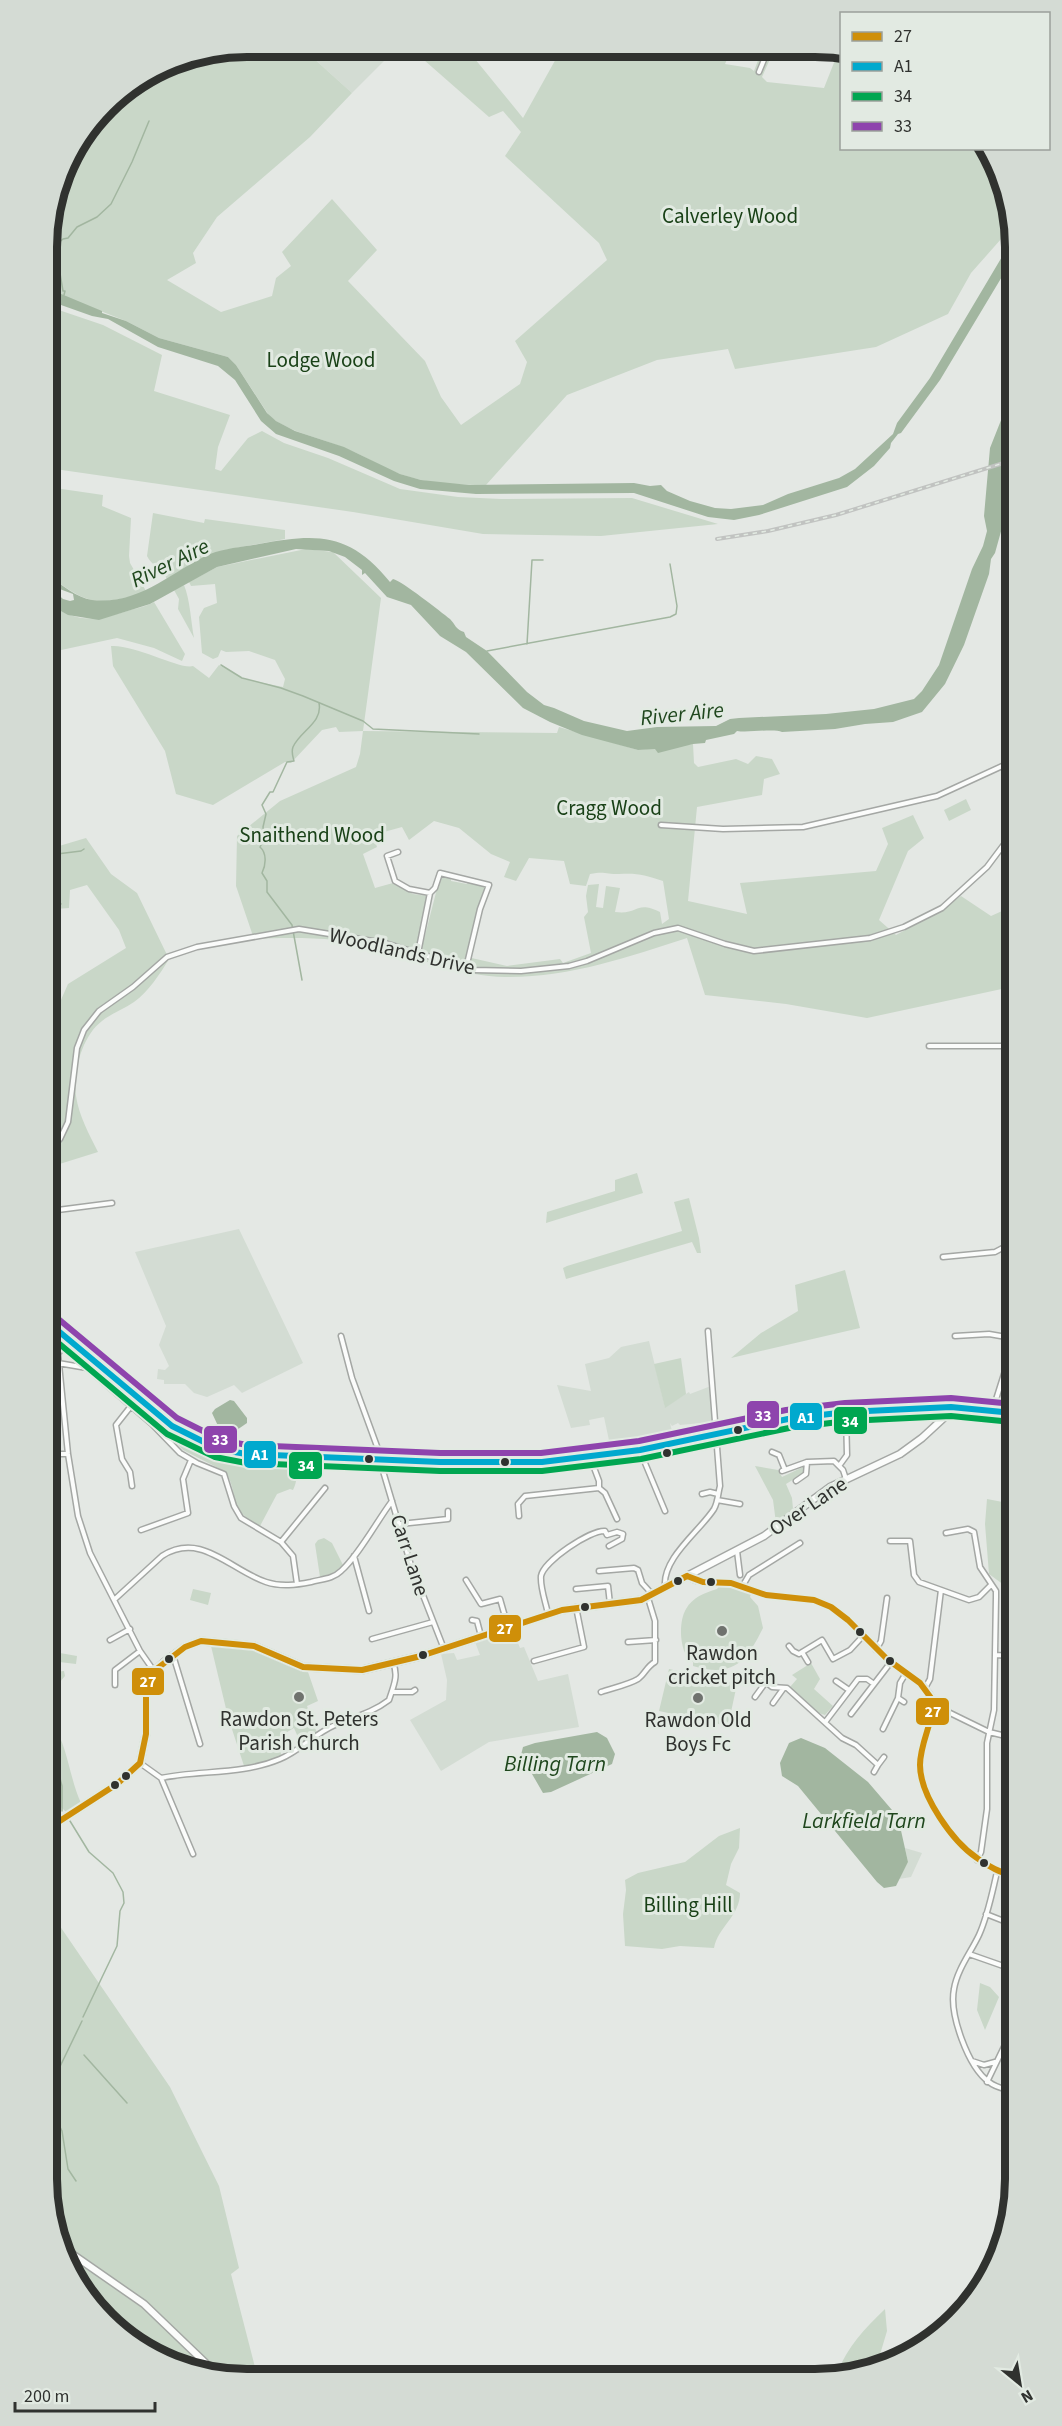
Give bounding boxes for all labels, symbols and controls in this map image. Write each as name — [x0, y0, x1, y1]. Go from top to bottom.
legend — [840, 12, 1050, 150]
text: 27 — [894, 24, 912, 49]
text: A1 — [894, 54, 913, 79]
text: 34 — [894, 84, 912, 109]
text: 33 — [894, 114, 912, 139]
park label: Calverley Wood — [662, 201, 798, 231]
park label: Lodge Wood — [267, 345, 375, 375]
water label: River Aire — [125, 530, 215, 596]
water label: River Aire — [639, 694, 725, 734]
park label: Cragg Wood — [556, 793, 662, 823]
park label: Snaithend Wood — [239, 820, 385, 850]
street label: Woodlands Drive — [326, 920, 478, 982]
line badge: 33 — [746, 1400, 780, 1429]
line badge: A1 — [789, 1402, 823, 1431]
text: 33 — [755, 1405, 771, 1427]
line badge: 34 — [833, 1406, 868, 1435]
text: A1 — [796, 1407, 815, 1429]
text: 34 — [842, 1411, 859, 1433]
unlabelled marker — [732, 1424, 744, 1436]
line badge: 33 — [203, 1425, 238, 1454]
text: 33 — [212, 1429, 228, 1451]
line badge: A1 — [243, 1440, 277, 1469]
text: A1 — [250, 1444, 269, 1466]
unlabelled marker — [661, 1447, 673, 1459]
line badge: 34 — [288, 1451, 323, 1480]
unlabelled marker — [363, 1453, 375, 1465]
text: 34 — [298, 1455, 315, 1477]
unlabelled marker — [499, 1456, 511, 1468]
street label: Over Lane — [763, 1469, 853, 1543]
street label: Carr Lane — [383, 1510, 437, 1600]
unlabelled marker — [672, 1575, 684, 1587]
unlabelled marker — [705, 1576, 717, 1588]
unlabelled marker — [579, 1601, 591, 1613]
line badge: 27 — [488, 1614, 522, 1643]
text: 27 — [497, 1618, 513, 1640]
marker: Rawdon cricket pitch — [715, 1624, 729, 1638]
unlabelled marker — [854, 1626, 866, 1638]
place label: Rawdon cricket pitch — [668, 1638, 776, 1692]
unlabelled marker — [417, 1649, 429, 1661]
unlabelled marker — [163, 1653, 175, 1665]
unlabelled marker — [884, 1655, 896, 1667]
line badge: 27 — [131, 1667, 165, 1696]
text: 27 — [140, 1671, 156, 1693]
marker: Rawdon St. Peters Parish Church — [292, 1690, 306, 1704]
marker: Rawdon Old Boys Fc — [691, 1691, 705, 1705]
line badge: 27 — [915, 1697, 950, 1726]
text: 27 — [925, 1701, 941, 1723]
place label: Rawdon St. Peters Parish Church — [220, 1704, 378, 1758]
place label: Rawdon Old Boys Fc — [644, 1705, 752, 1759]
water label: Billing Tarn — [504, 1748, 606, 1780]
unlabelled marker — [120, 1770, 132, 1782]
unlabelled marker — [109, 1779, 121, 1791]
water label: Larkfield Tarn — [802, 1805, 926, 1837]
unlabelled marker — [978, 1857, 990, 1869]
park label: Billing Hill — [643, 1890, 733, 1920]
north arrow — [990, 2354, 1050, 2414]
scale bar — [15, 2375, 154, 2413]
text: 200 m — [24, 2384, 69, 2409]
text: N — [1017, 2384, 1037, 2408]

